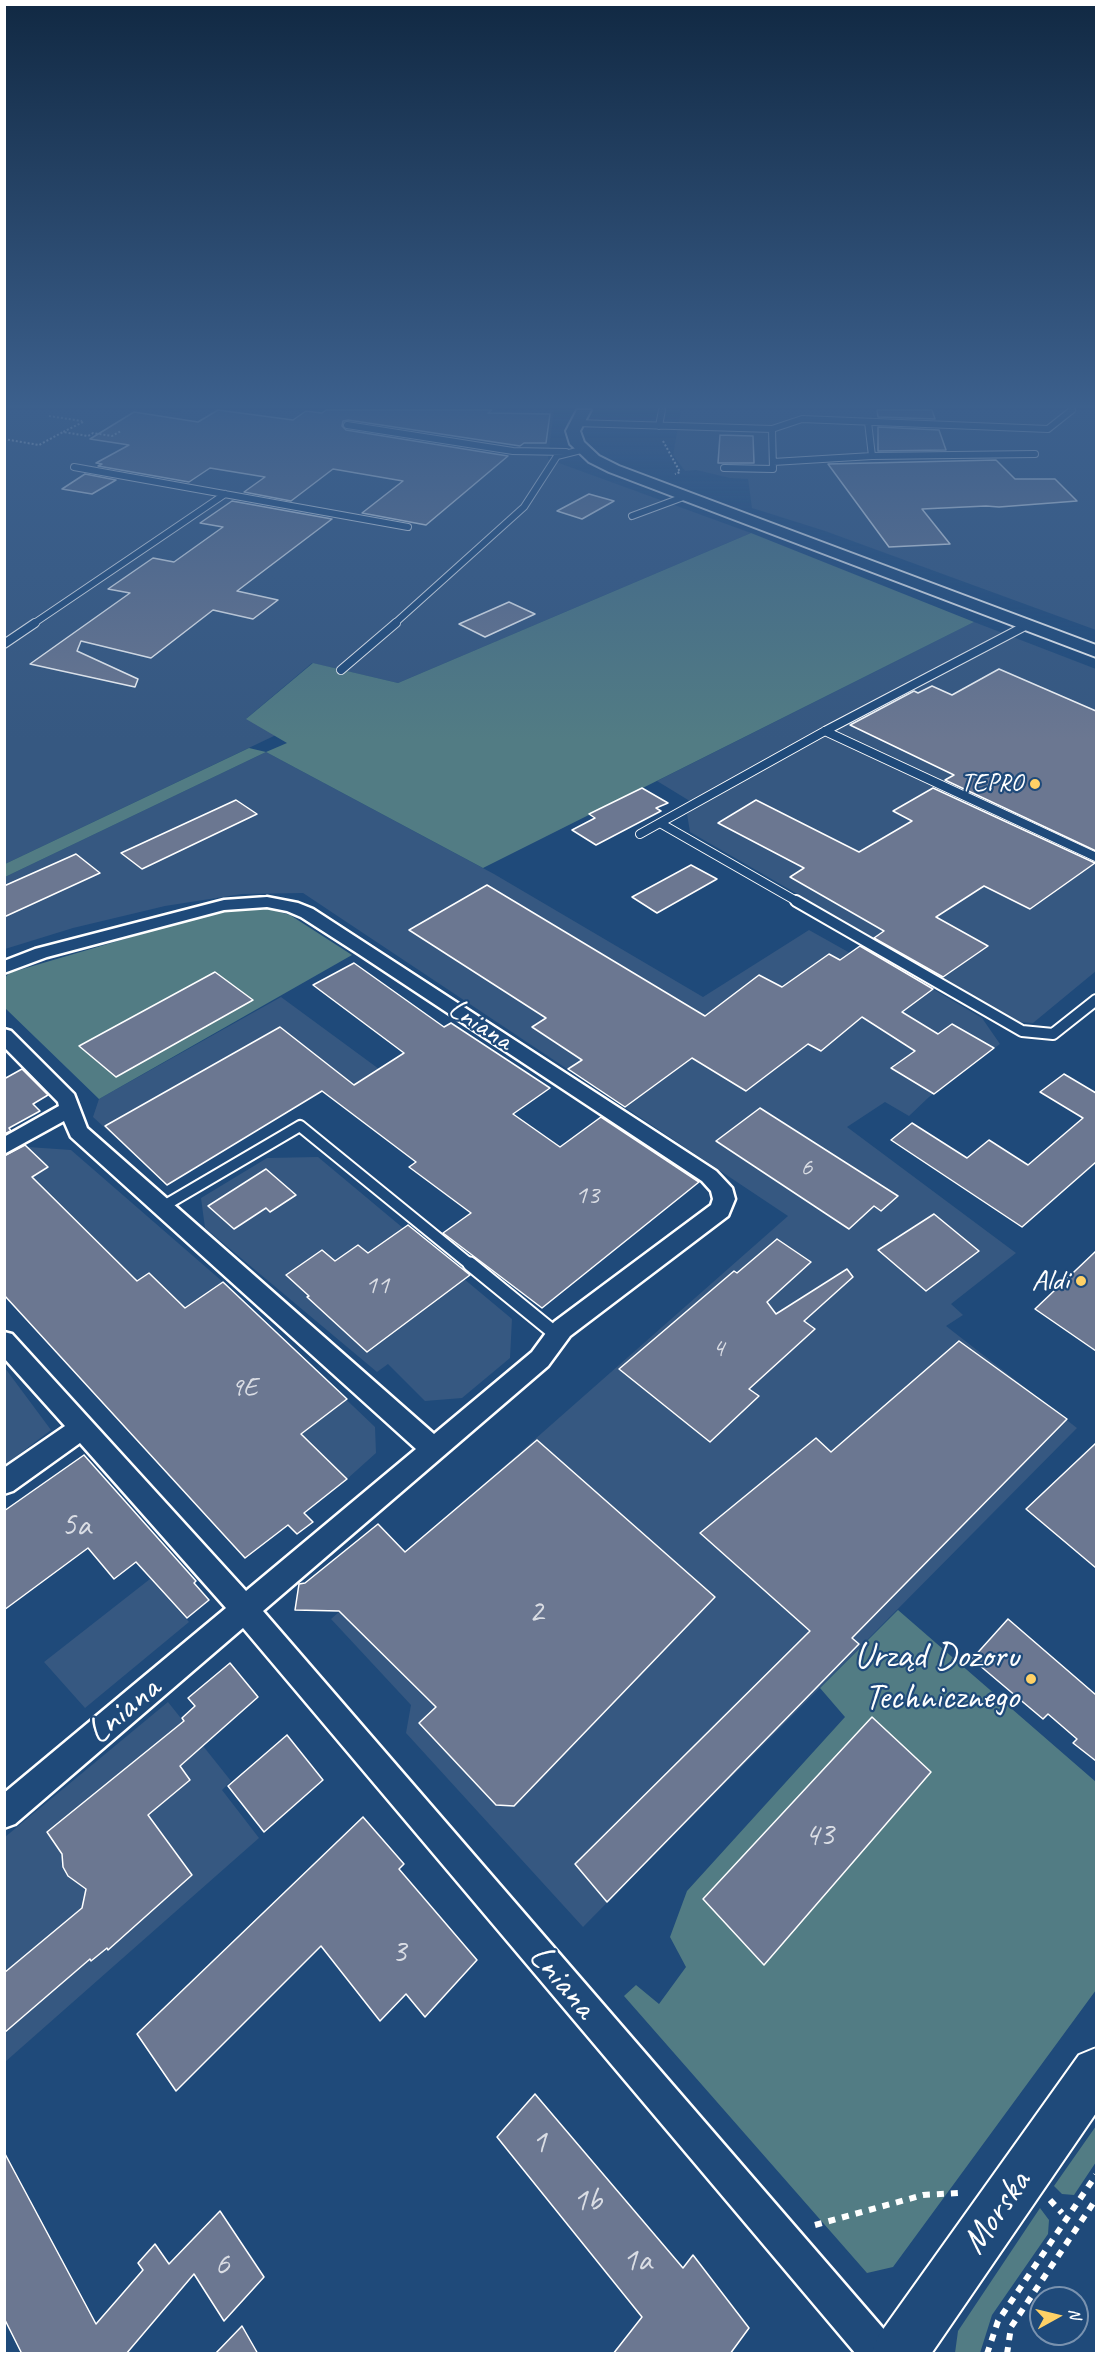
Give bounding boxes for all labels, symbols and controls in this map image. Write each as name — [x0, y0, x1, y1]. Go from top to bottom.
place label: TEPRO — [961, 768, 1023, 800]
marker: TEPRO — [1028, 777, 1042, 791]
street label: Lniana — [441, 991, 519, 1059]
house number: 6 — [800, 1152, 812, 1184]
house number: 13 — [575, 1180, 599, 1212]
place label: Aldi — [1031, 1263, 1069, 1299]
house number: 11 — [365, 1270, 389, 1302]
marker: Aldi — [1074, 1274, 1088, 1288]
house number: 4 — [712, 1333, 724, 1365]
house number: 9E — [231, 1372, 257, 1404]
house number: 5a — [61, 1506, 91, 1546]
house number: 2 — [529, 1592, 543, 1632]
place label: Urząd Dozoru Technicznego — [854, 1636, 1019, 1721]
street label: Lniana — [78, 1668, 170, 1754]
marker: Urząd Dozoru Technicznego — [1024, 1672, 1038, 1686]
house number: 43 — [804, 1816, 834, 1856]
house number: 3 — [392, 1933, 406, 1973]
street label: Lniana — [519, 1936, 605, 2028]
house number: 1 — [532, 2123, 546, 2163]
street label: Morska — [953, 2163, 1041, 2263]
house number: 1b — [572, 2181, 602, 2221]
house number: 1a — [622, 2241, 652, 2281]
house number: 6 — [215, 2245, 229, 2285]
north arrow — [1029, 2286, 1089, 2346]
text: N — [1064, 2307, 1085, 2320]

